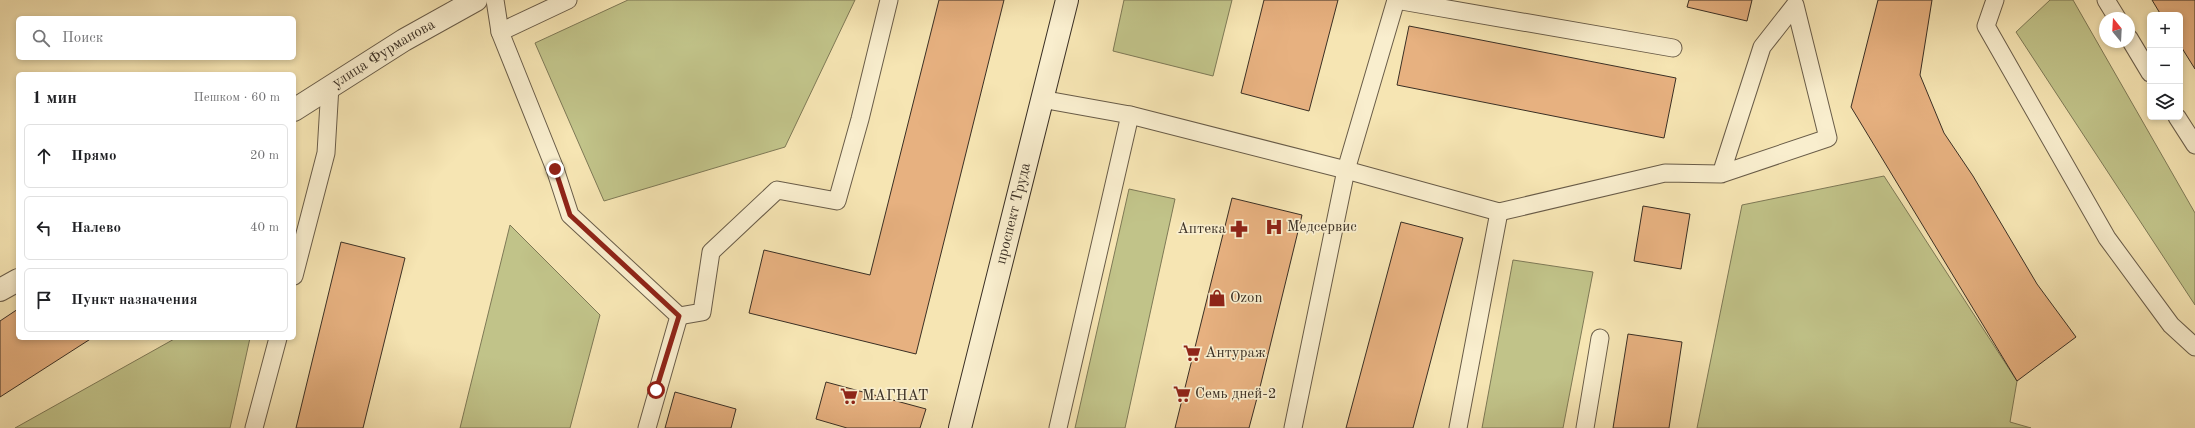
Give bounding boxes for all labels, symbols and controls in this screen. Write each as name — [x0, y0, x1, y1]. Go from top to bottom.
north arrow — [2099, 12, 2135, 48]
map controls — [2147, 12, 2183, 120]
button: + — [2147, 12, 2183, 48]
search box — [16, 16, 296, 60]
street label: улица Фурманова — [330, 17, 438, 91]
icon: search — [30, 27, 52, 49]
text: Поиск — [62, 31, 103, 46]
button: − — [2147, 48, 2183, 84]
button: layers — [2147, 84, 2183, 120]
text: 1 мин — [32, 90, 77, 107]
text: Пешком · 60 m — [193, 91, 280, 104]
icon: ahead — [33, 145, 55, 167]
text: Прямо — [71, 149, 117, 164]
text: 20 m — [250, 149, 279, 162]
route end — [546, 160, 564, 178]
street label: проспект Труда — [994, 161, 1034, 266]
icon: left — [33, 217, 55, 239]
hospital icon: Медсервис — [1264, 217, 1284, 237]
pharmacy icon: Аптека — [1229, 219, 1249, 239]
place label: Медсервис — [1287, 220, 1357, 235]
text: Налево — [71, 221, 121, 236]
text: 40 m — [250, 221, 279, 234]
place label: Аптека — [1177, 222, 1227, 237]
shop icon: Ozon — [1207, 288, 1227, 308]
icon: arrive — [33, 289, 55, 311]
place label: Ozon — [1230, 291, 1263, 306]
text: Пункт назначения — [71, 293, 198, 308]
supermarket icon: Антураж — [1182, 343, 1202, 363]
place label: Антураж — [1205, 346, 1266, 361]
route start — [647, 381, 665, 399]
supermarket icon: Семь дней-2 — [1172, 384, 1192, 404]
supermarket icon: МАГНАТ — [839, 386, 859, 406]
place label: Семь дней-2 — [1195, 387, 1277, 402]
place label: МАГНАТ — [862, 389, 928, 404]

